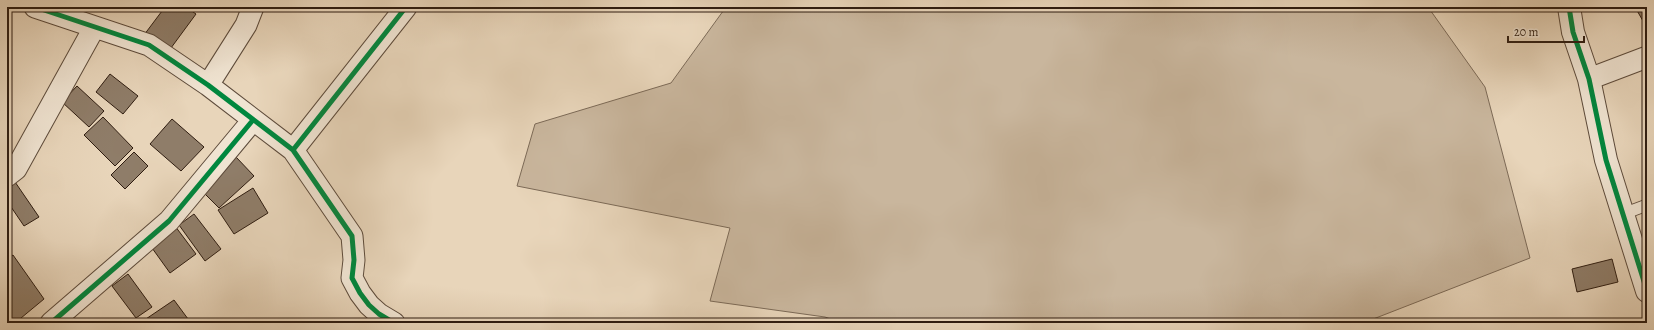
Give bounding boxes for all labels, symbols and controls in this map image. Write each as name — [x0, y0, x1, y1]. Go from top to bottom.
scale bar — [1508, 18, 1584, 44]
text: 20 m — [1514, 24, 1538, 40]

